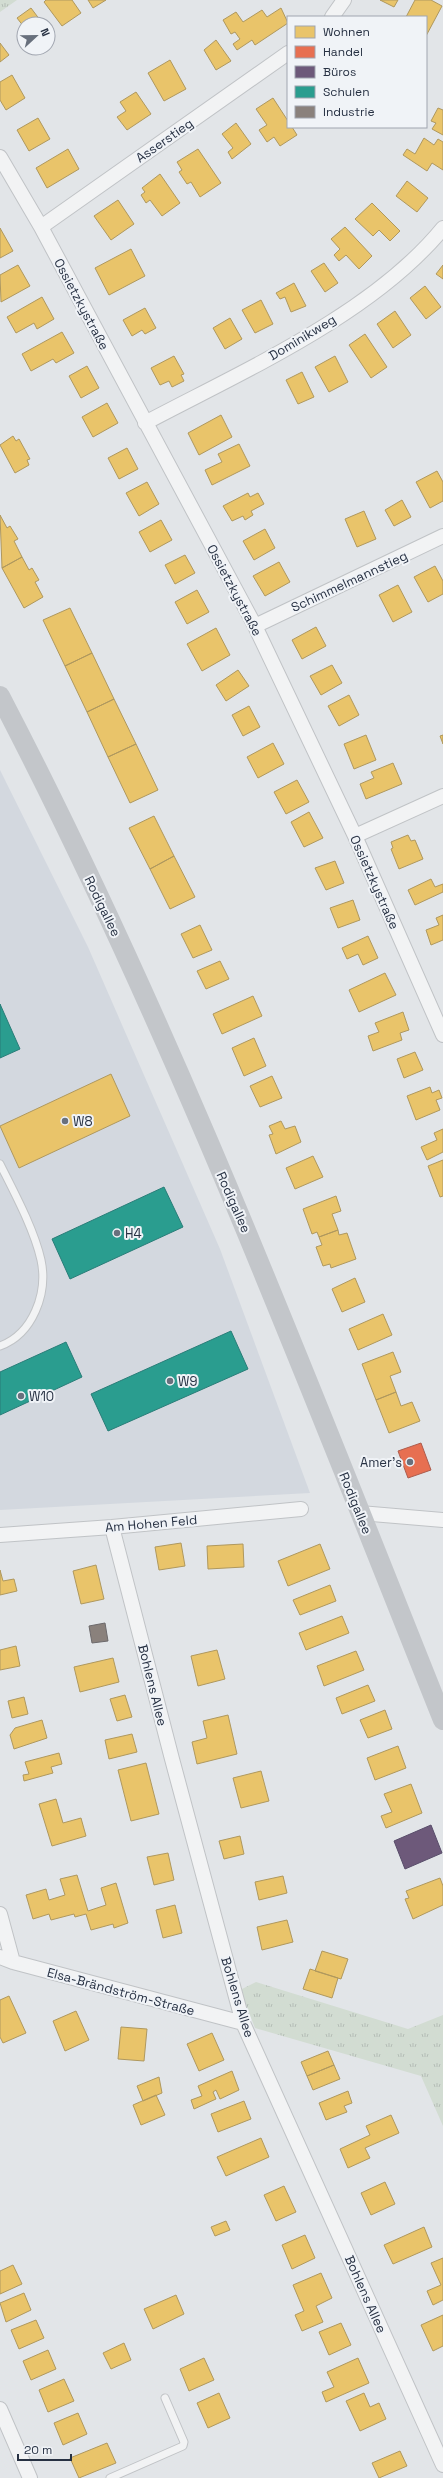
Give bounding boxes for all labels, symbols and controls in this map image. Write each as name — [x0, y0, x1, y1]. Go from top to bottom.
north arrow — [16, 16, 56, 56]
legend — [287, 16, 427, 128]
text: Wohnen — [323, 24, 370, 40]
text: N — [37, 26, 53, 38]
text: Handel — [323, 44, 363, 60]
text: Büros — [323, 64, 356, 80]
text: Schulen — [323, 84, 370, 100]
text: Industrie — [323, 104, 375, 120]
street label: Asserstieg — [132, 114, 196, 166]
street label: Ossietzkystraße — [50, 255, 113, 353]
street label: Dominikweg — [266, 311, 339, 364]
street label: Ossietzkystraße — [203, 541, 266, 639]
street label: Schimmelmannstieg — [288, 547, 410, 616]
street label: Ossietzkystraße — [346, 832, 403, 932]
street label: Rodigallee — [81, 873, 125, 939]
place label: W8 — [73, 1113, 92, 1130]
marker: W8 — [60, 1116, 70, 1126]
street label: Rodigallee — [212, 1169, 255, 1236]
place label: H4 — [125, 1225, 142, 1242]
marker: H4 — [112, 1228, 122, 1238]
place label: W9 — [178, 1373, 197, 1390]
marker: W9 — [165, 1376, 175, 1386]
place label: W10 — [29, 1388, 54, 1405]
marker: W10 — [16, 1391, 26, 1401]
place label: Amer's — [360, 1454, 402, 1471]
marker: Amer's — [405, 1457, 415, 1467]
street label: Rodigallee — [335, 1470, 376, 1537]
street label: Am Hohen Feld — [104, 1511, 198, 1536]
street label: Bohlens Allee — [134, 1643, 171, 1728]
street label: Bohlens Allee — [217, 1955, 258, 2040]
street label: Elsa-Brändström-Straße — [45, 1964, 197, 2019]
street label: Bohlens Allee — [341, 2253, 390, 2336]
scale bar — [18, 2436, 71, 2462]
text: 20 m — [24, 2442, 52, 2458]

